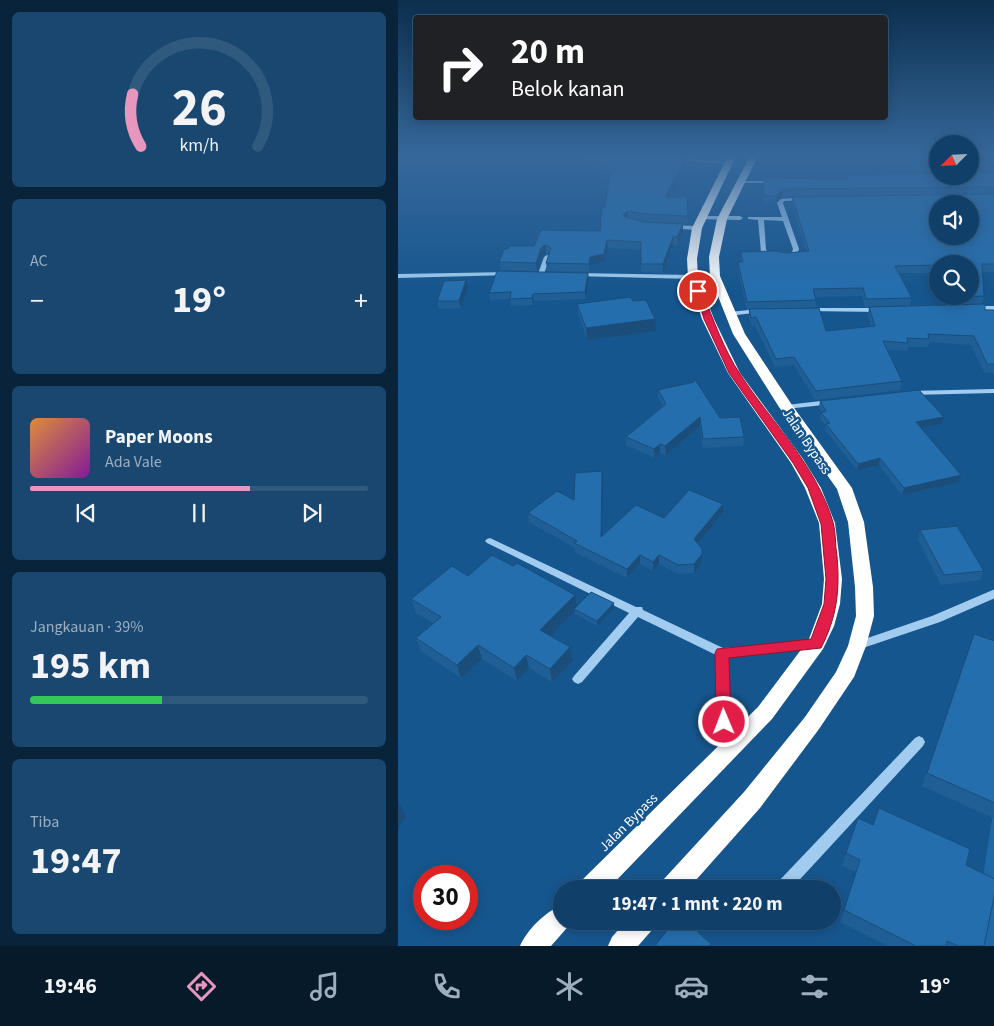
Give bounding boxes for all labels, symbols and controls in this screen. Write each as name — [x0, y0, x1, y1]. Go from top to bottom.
text: 20 m — [511, 27, 585, 77]
icon: right — [428, 35, 493, 100]
text: 26 — [172, 72, 226, 146]
text: Belok kanan — [511, 73, 625, 105]
text: km/h — [179, 133, 219, 158]
north arrow — [929, 135, 979, 185]
map controls — [929, 135, 979, 305]
button: sound — [929, 195, 979, 245]
text: AC — [30, 250, 48, 272]
button: search — [929, 255, 979, 305]
pin — [677, 270, 719, 312]
text: 19° — [172, 273, 226, 327]
icon: arrive — [684, 277, 712, 305]
text: − — [30, 281, 44, 321]
text: + — [354, 281, 368, 321]
street label: Jalan Bypass — [777, 405, 836, 479]
text: Paper Moons — [105, 424, 213, 451]
text: Ada Vale — [105, 451, 162, 473]
icon: previous — [72, 499, 100, 527]
icon: pause — [185, 499, 213, 527]
icon: next — [298, 499, 326, 527]
text: Jangkauan · 39% — [30, 616, 143, 638]
text: 195 km — [30, 639, 151, 693]
position arrow — [697, 695, 749, 747]
street label: Jalan Bypass — [595, 789, 663, 857]
text: Tiba — [30, 811, 59, 833]
text: 19:47 — [30, 834, 122, 888]
speed limit sign: 30 — [413, 865, 478, 930]
text: 19:47 · 1 mnt · 220 m — [612, 891, 782, 918]
icon: directions — [184, 969, 219, 1004]
icon: music — [307, 969, 342, 1004]
icon: phone — [429, 969, 464, 1004]
icon: climate — [552, 969, 587, 1004]
icon: car — [674, 969, 709, 1004]
icon: filters — [797, 969, 832, 1004]
text: 19:46 — [44, 970, 97, 1002]
text: 19° — [919, 970, 950, 1002]

